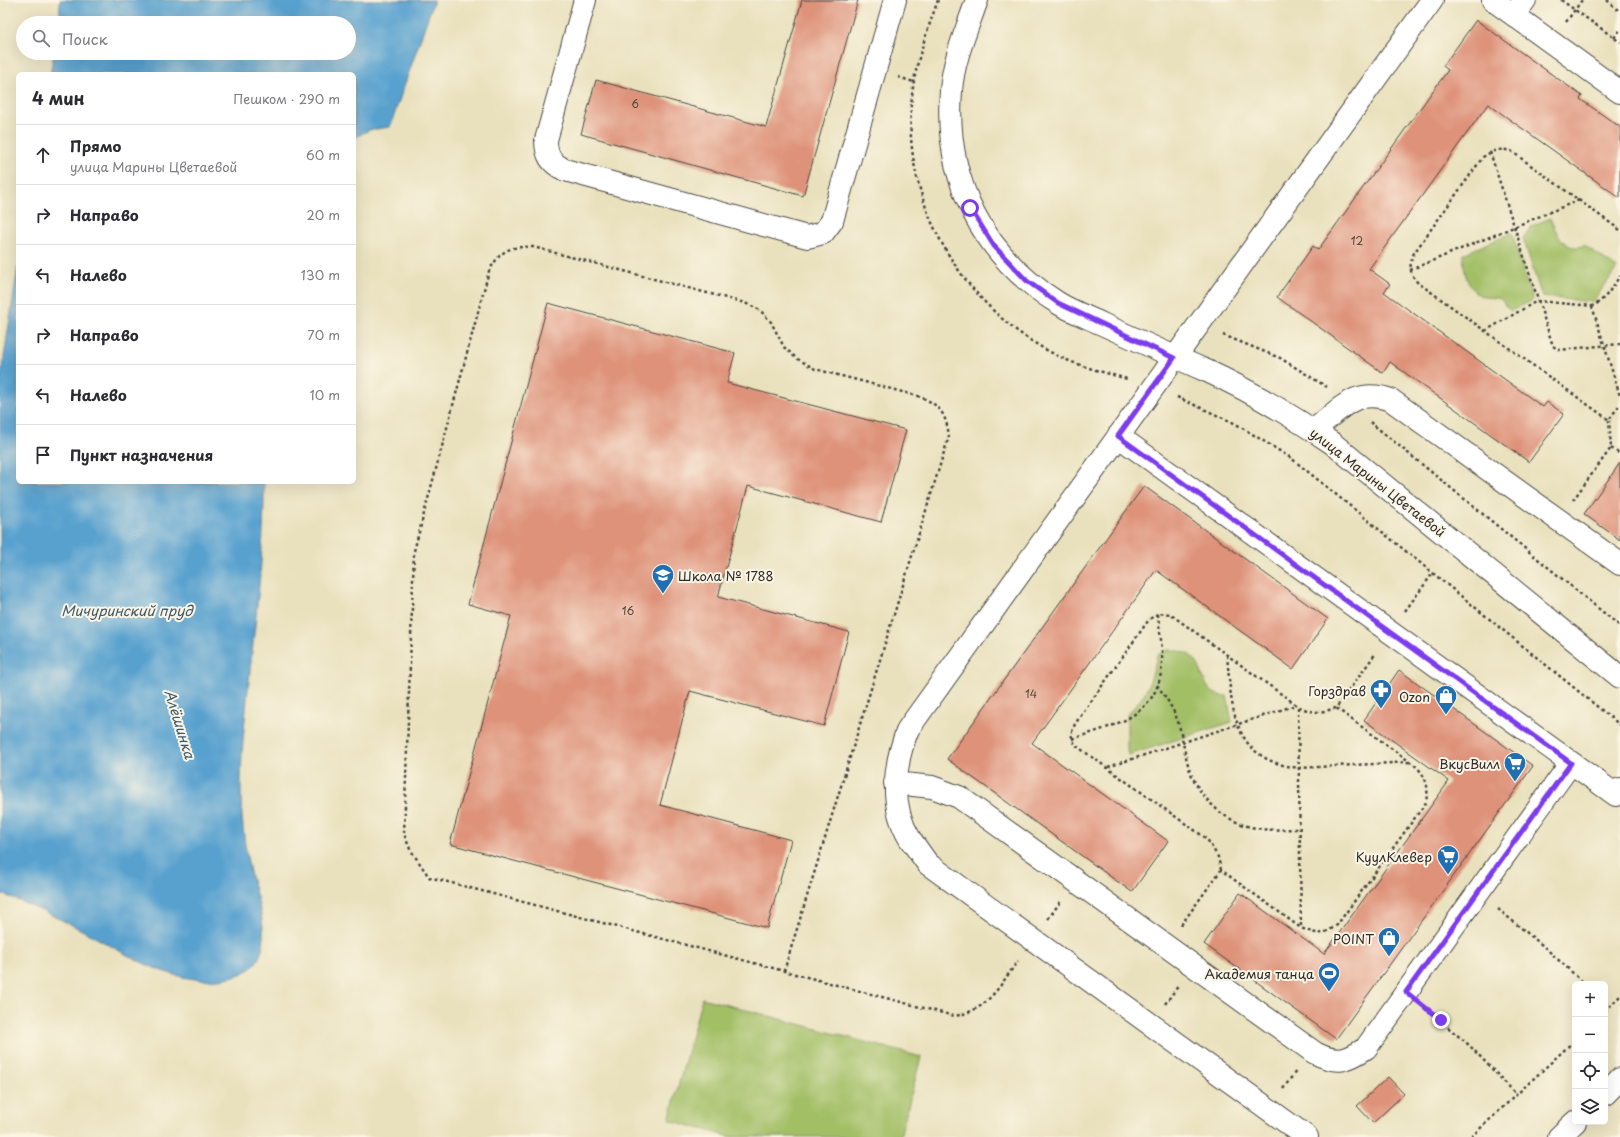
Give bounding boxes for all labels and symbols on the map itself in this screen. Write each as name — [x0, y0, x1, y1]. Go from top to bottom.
house number: 6 — [631, 95, 639, 112]
route start — [961, 199, 979, 217]
house number: 12 — [1351, 232, 1364, 249]
street label: улица Марины Цветаевой — [1306, 423, 1450, 541]
school or university icon: Школа № 1788 — [650, 562, 676, 595]
place label: Школа № 1788 — [678, 566, 774, 585]
water label: Мичуринский пруд — [61, 600, 195, 621]
house number: 16 — [622, 602, 635, 619]
pharmacy icon: Горздрав — [1368, 677, 1394, 710]
place label: Горздрав — [1308, 681, 1366, 700]
shop icon: Ozon — [1433, 683, 1459, 716]
house number: 14 — [1025, 685, 1037, 702]
water label: Алёшинка — [159, 687, 201, 763]
place label: Ozon — [1399, 687, 1430, 706]
supermarket icon: ВкусВилл — [1502, 750, 1528, 783]
place label: ВкусВилл — [1439, 754, 1500, 773]
supermarket icon: КуулКлевер — [1435, 843, 1461, 876]
place label: КуулКлевер — [1356, 847, 1432, 866]
shop icon: POINT — [1376, 925, 1402, 958]
place label: POINT — [1333, 929, 1374, 948]
sports icon: Академия танца — [1316, 960, 1342, 993]
place label: Академия танца — [1204, 964, 1314, 983]
route end — [1432, 1011, 1450, 1029]

